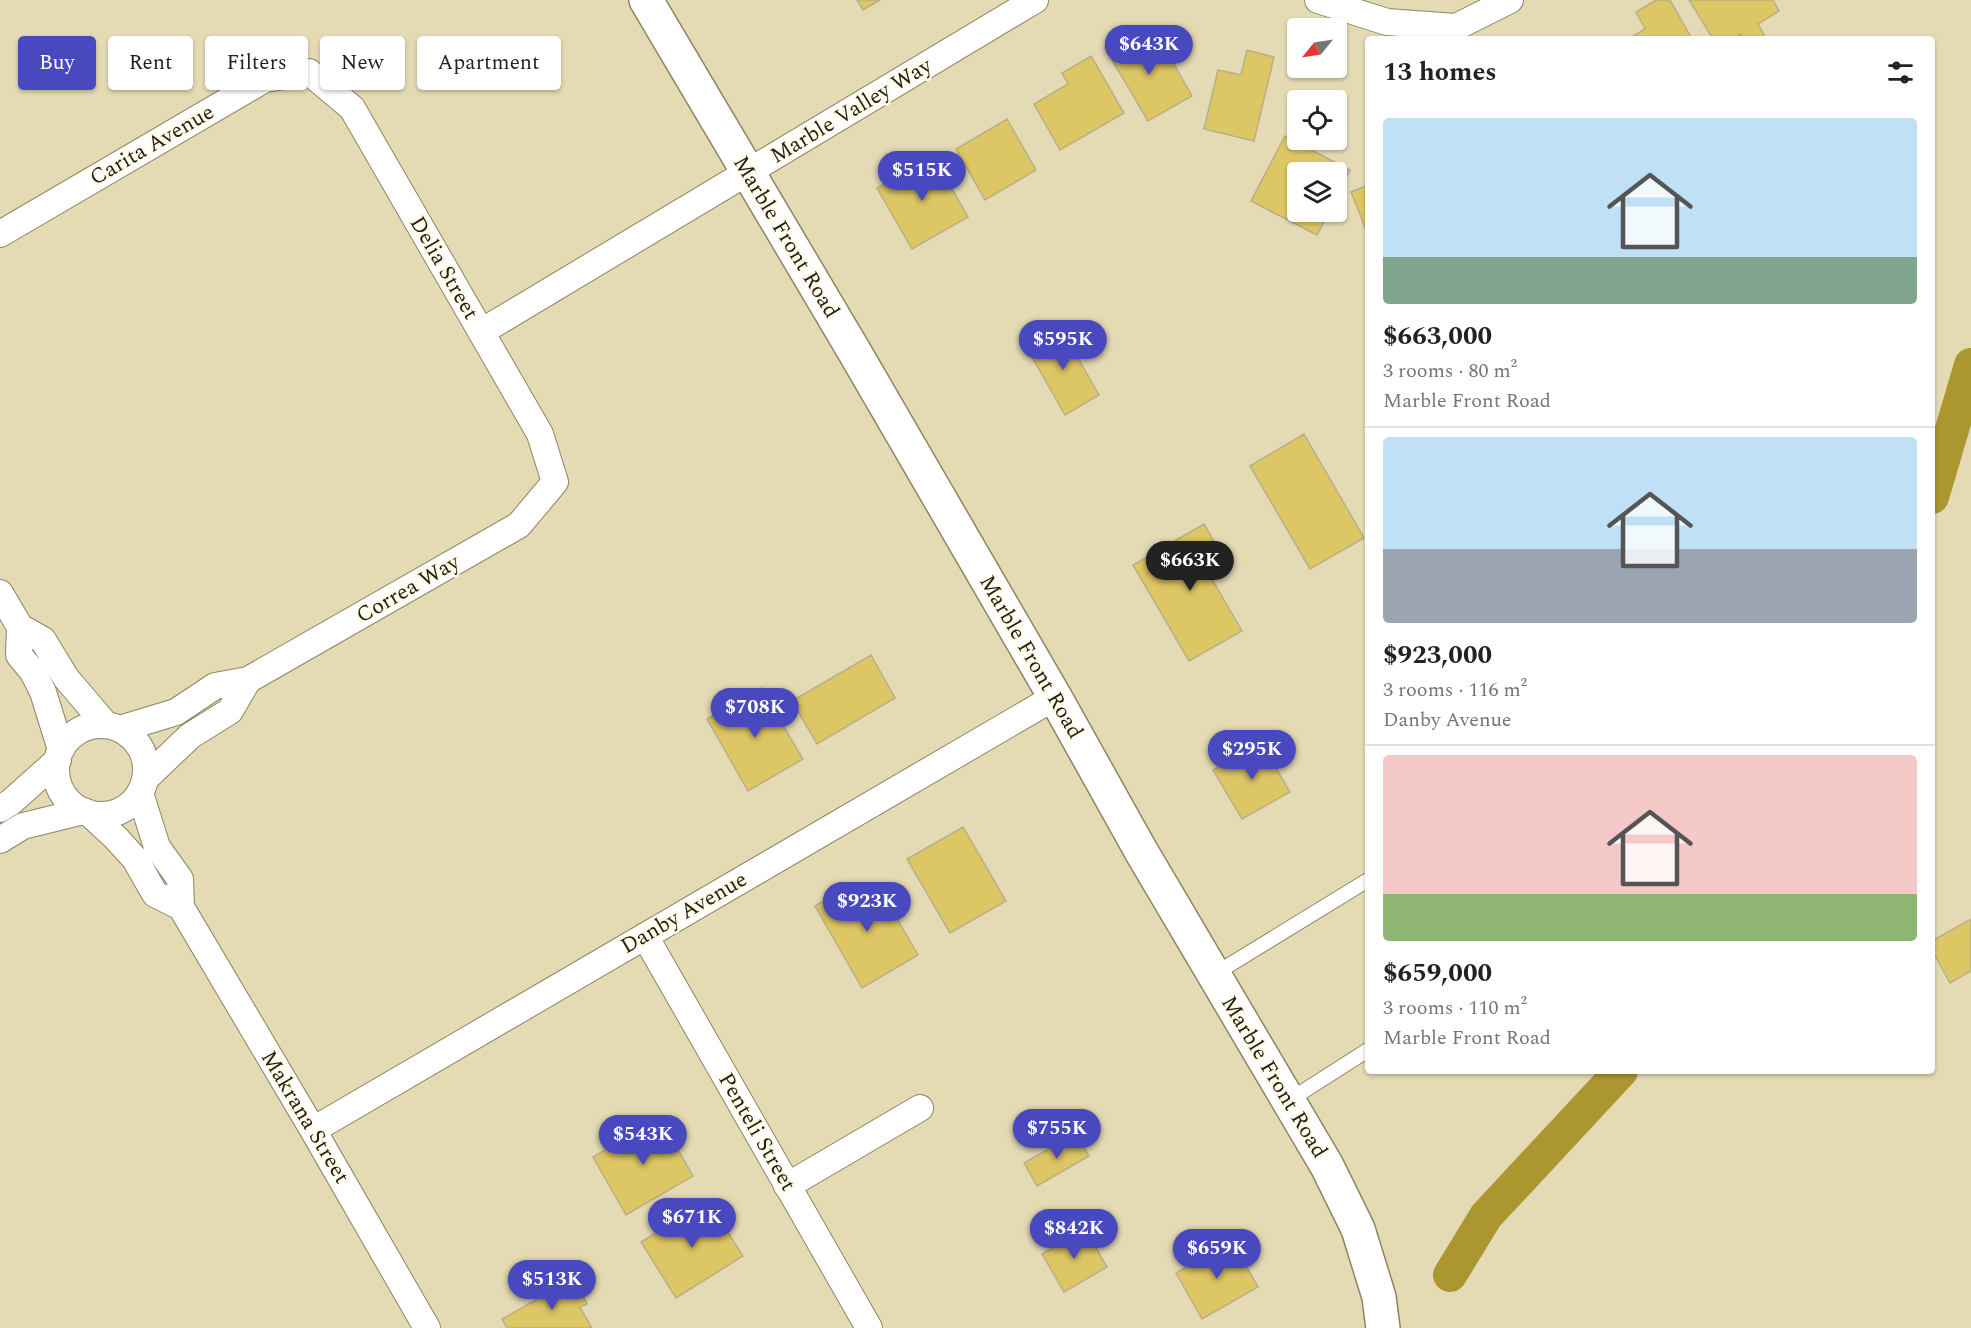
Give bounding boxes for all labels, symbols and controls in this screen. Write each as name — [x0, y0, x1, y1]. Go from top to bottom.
north arrow — [1287, 18, 1347, 78]
map controls — [1287, 18, 1347, 222]
pin: $643K — [1107, 25, 1191, 76]
text: $643K — [1119, 29, 1179, 59]
chip: Buy — [18, 36, 96, 90]
chip: Rent — [108, 36, 193, 90]
chip: Filters — [205, 36, 308, 90]
chip: New — [320, 36, 405, 90]
chip: Apartment — [417, 36, 561, 90]
street label: Marble Valley Way — [764, 49, 939, 172]
text: 13 homes — [1383, 52, 1497, 92]
icon: filters — [1884, 56, 1917, 89]
button: locate — [1287, 90, 1347, 150]
street label: Carita Avenue — [84, 96, 220, 194]
street label: Marble Front Road — [724, 149, 848, 325]
pin: $515K — [880, 151, 964, 202]
text: $515K — [892, 155, 952, 185]
icon: home — [1596, 157, 1704, 265]
button: layers — [1287, 162, 1347, 222]
street label: Delia Street — [401, 210, 487, 326]
text: $663,000 — [1383, 316, 1492, 356]
pin: $595K — [1021, 320, 1105, 371]
text: $595K — [1033, 324, 1093, 354]
text: 3 rooms · 80 m² — [1383, 356, 1517, 386]
text: Marble Front Road — [1383, 386, 1551, 416]
icon: home — [1596, 476, 1704, 584]
pin: $663K — [1148, 541, 1232, 592]
street label: Correa Way — [350, 545, 467, 632]
text: $663K — [1160, 545, 1220, 575]
street label: Marble Front Road — [971, 569, 1091, 745]
text: $923,000 — [1383, 635, 1492, 675]
text: 3 rooms · 116 m² — [1383, 675, 1527, 705]
pin: $708K — [713, 688, 797, 739]
text: $708K — [725, 692, 785, 722]
text: Danby Avenue — [1383, 705, 1512, 735]
pin: $295K — [1210, 730, 1294, 781]
text: $295K — [1222, 734, 1282, 764]
icon: home — [1596, 794, 1704, 902]
street label: Danby Avenue — [615, 863, 753, 963]
pin: $923K — [825, 882, 909, 933]
text: $923K — [837, 886, 897, 916]
text: $659,000 — [1383, 953, 1492, 993]
street label: Marble Front Road — [1212, 989, 1336, 1165]
text: 3 rooms · 110 m² — [1383, 993, 1527, 1023]
text: Marble Front Road — [1383, 1023, 1551, 1053]
street label: Makrana Street — [252, 1044, 358, 1190]
street label: Penteli Street — [710, 1067, 804, 1198]
pin: $755K — [1015, 1109, 1099, 1160]
text: $755K — [1027, 1113, 1087, 1143]
pin: $543K — [601, 1115, 685, 1166]
text: $543K — [613, 1119, 673, 1149]
pin: $671K — [650, 1198, 734, 1249]
text: $671K — [662, 1202, 722, 1232]
pin: $842K — [1032, 1209, 1116, 1260]
text: $842K — [1044, 1213, 1104, 1243]
pin: $659K — [1175, 1229, 1259, 1280]
text: $659K — [1187, 1233, 1247, 1263]
pin: $513K — [510, 1260, 594, 1311]
text: $513K — [522, 1264, 582, 1294]

